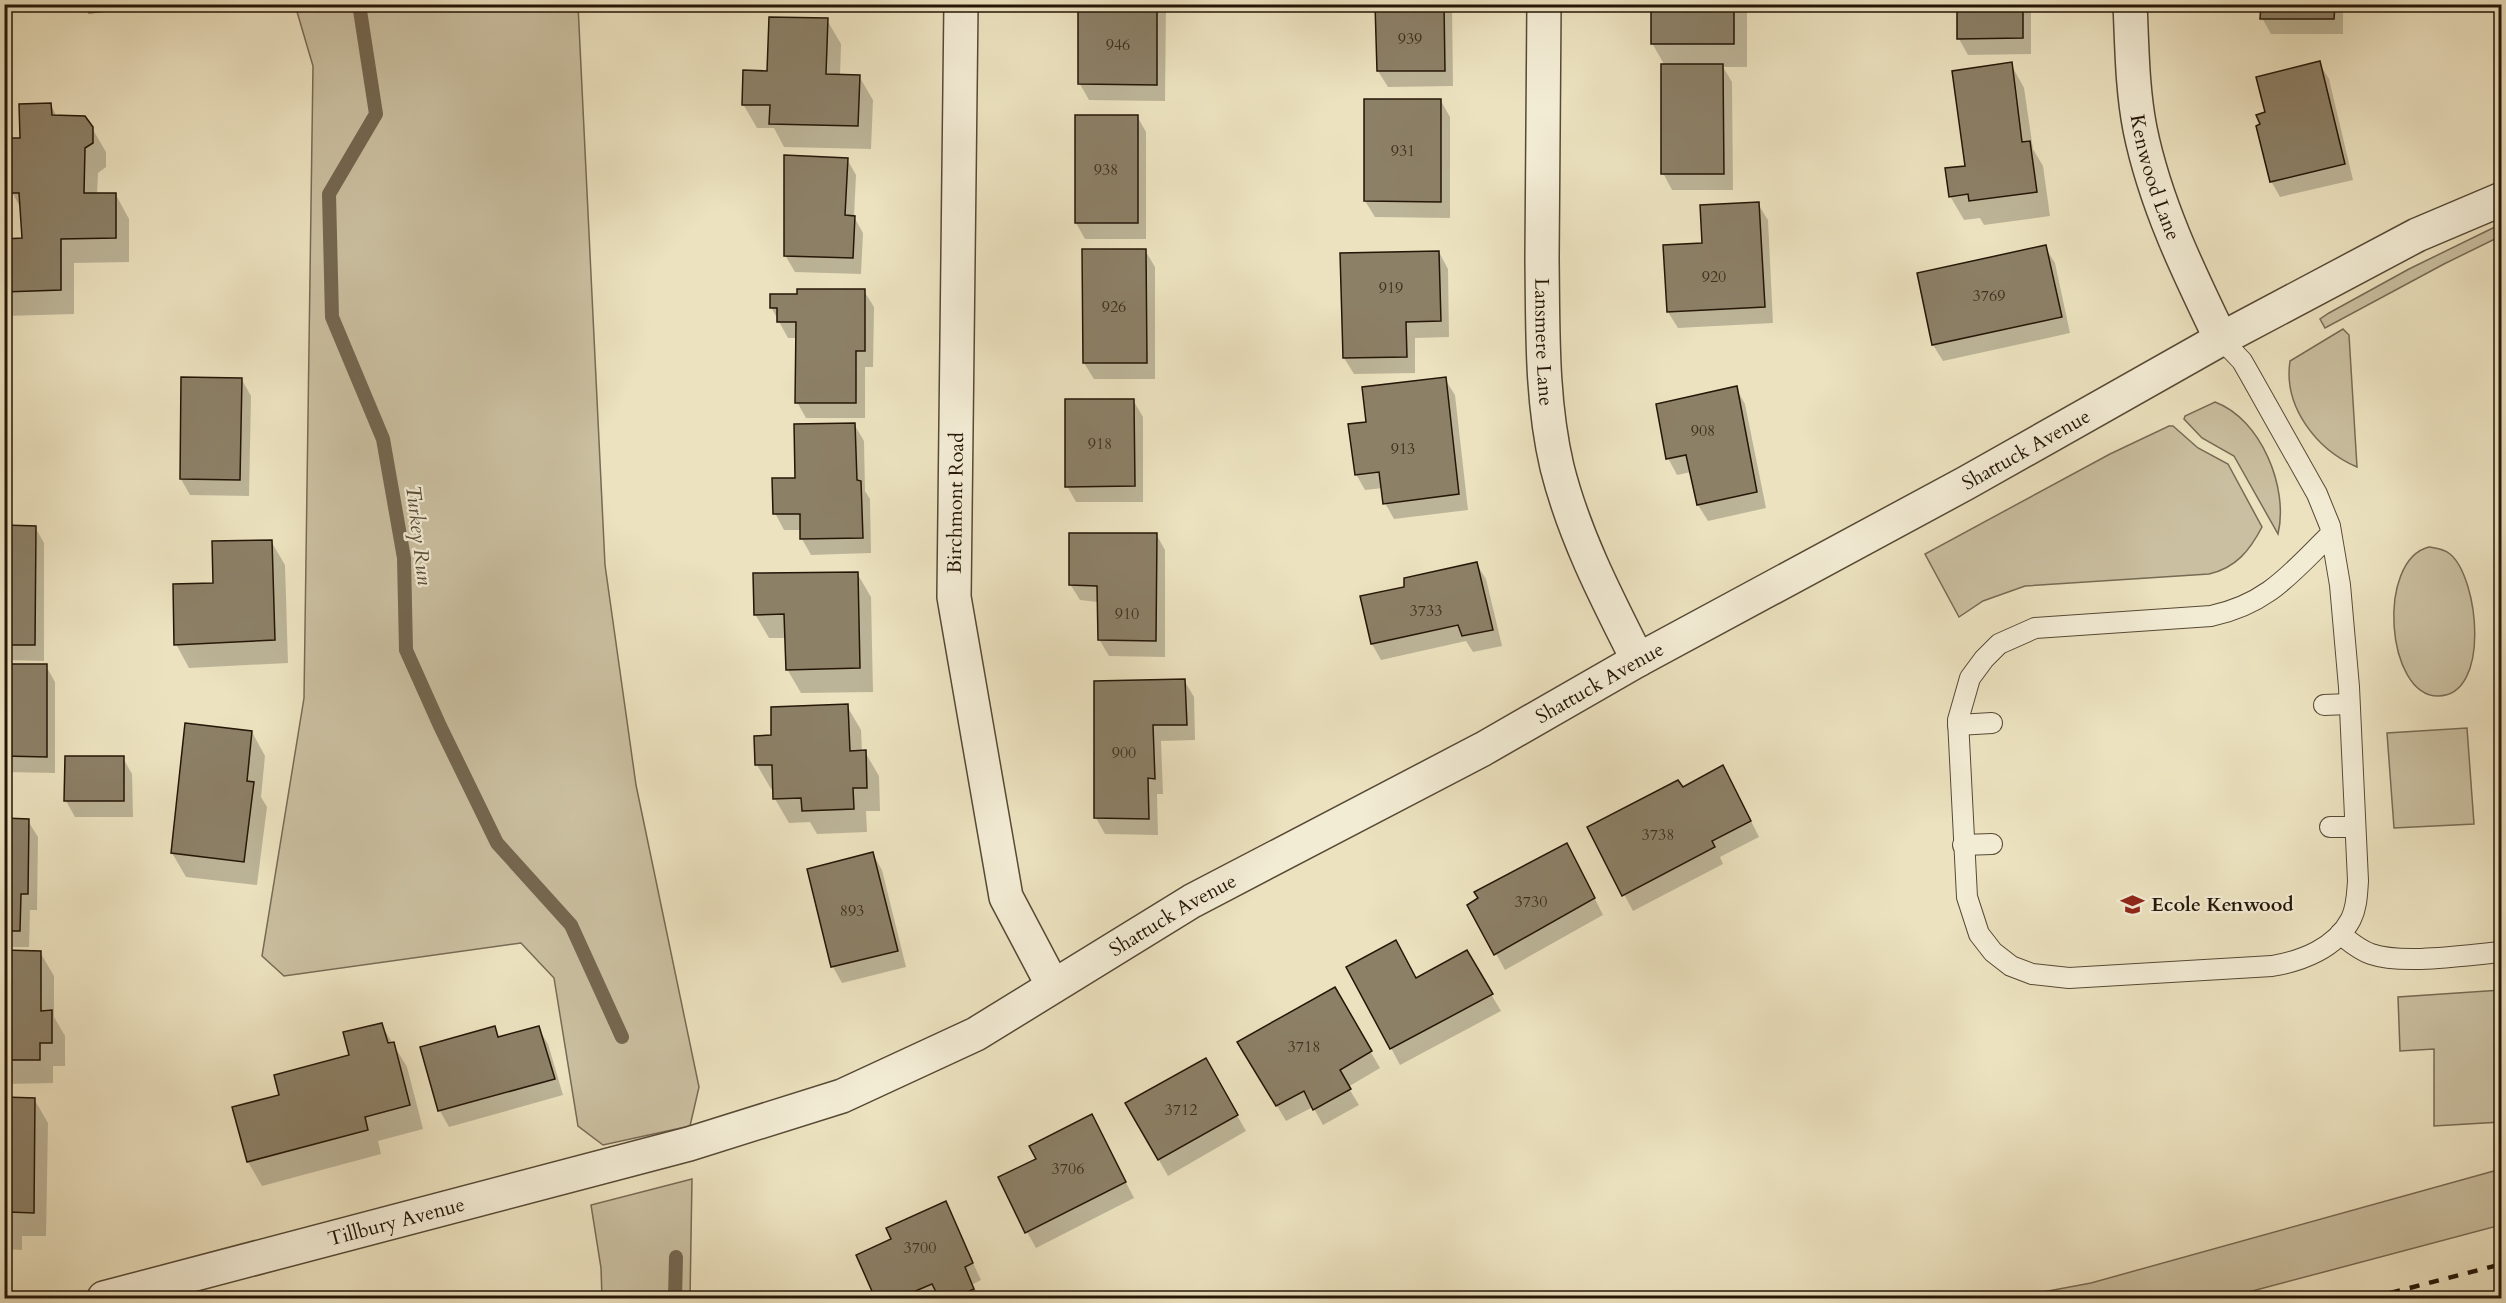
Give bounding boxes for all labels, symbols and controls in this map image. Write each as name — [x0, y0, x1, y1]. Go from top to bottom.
house number: 939 — [1398, 28, 1422, 50]
house number: 946 — [1106, 34, 1130, 56]
street label: Kenwood Lane — [2124, 112, 2187, 244]
house number: 931 — [1391, 140, 1415, 162]
house number: 938 — [1094, 159, 1118, 181]
house number: 920 — [1702, 266, 1726, 288]
house number: 919 — [1379, 277, 1403, 299]
street label: Lansmere Lane — [1528, 278, 1560, 407]
house number: 3769 — [1973, 285, 2005, 307]
house number: 926 — [1102, 296, 1126, 318]
street label: Shattuck Avenue — [1957, 403, 2095, 497]
house number: 908 — [1691, 420, 1715, 442]
street label: Birchmont Road — [941, 432, 970, 574]
house number: 918 — [1088, 433, 1112, 455]
house number: 913 — [1391, 438, 1415, 460]
water label: Turkey Run — [398, 483, 439, 588]
house number: 3733 — [1410, 600, 1442, 622]
house number: 910 — [1115, 603, 1139, 625]
street label: Shattuck Avenue — [1531, 636, 1668, 730]
house number: 900 — [1112, 742, 1136, 764]
house number: 3738 — [1642, 824, 1674, 846]
street label: Shattuck Avenue — [1104, 867, 1241, 963]
house number: 3730 — [1515, 891, 1547, 913]
school or university icon: Ecole Kenwood — [2120, 891, 2146, 917]
place label: Ecole Kenwood — [2151, 891, 2294, 918]
house number: 893 — [840, 900, 864, 922]
house number: 3718 — [1288, 1036, 1320, 1058]
house number: 3712 — [1165, 1099, 1197, 1121]
house number: 3706 — [1052, 1158, 1084, 1180]
street label: Tillbury Avenue — [325, 1191, 467, 1253]
house number: 3700 — [904, 1237, 936, 1259]

